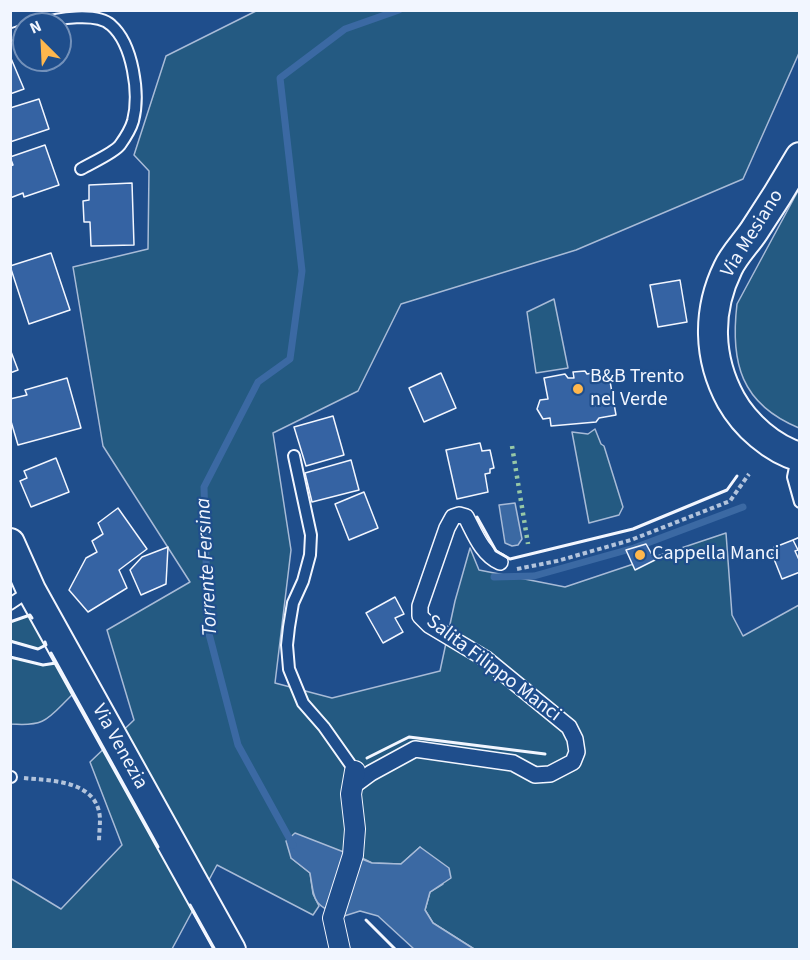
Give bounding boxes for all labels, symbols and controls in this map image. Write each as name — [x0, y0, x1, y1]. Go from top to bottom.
north arrow — [12, 12, 72, 72]
text: N — [26, 15, 45, 40]
street label: Via Mesiano — [717, 186, 789, 282]
place label: B&B Trento nel Verde — [590, 366, 684, 413]
marker: B&B Trento nel Verde — [571, 382, 585, 396]
water label: Torrente Fersina — [192, 497, 224, 637]
place label: Cappella Manci — [652, 543, 779, 567]
marker: Cappella Manci — [633, 548, 647, 562]
street label: Salita Filippo Manci — [421, 610, 565, 728]
street label: Via Venezia — [86, 700, 152, 794]

